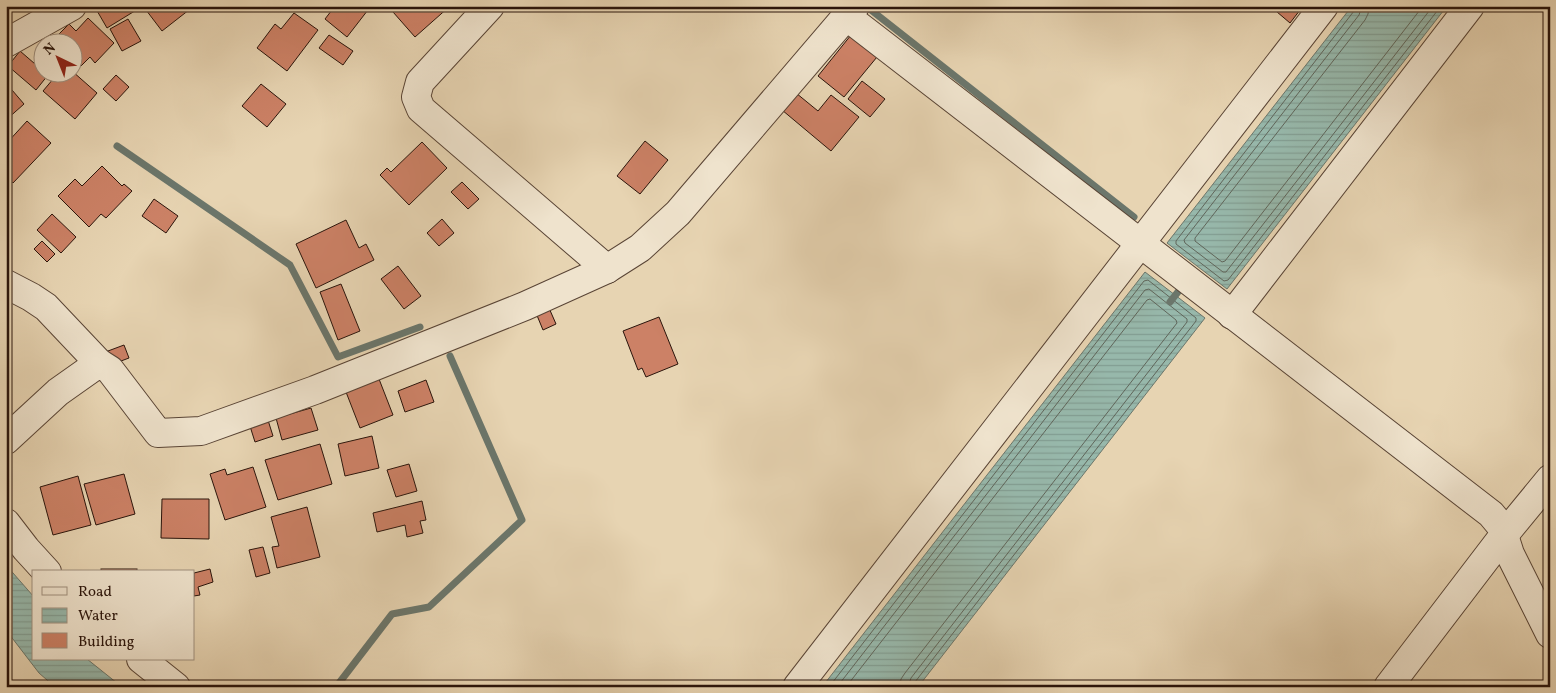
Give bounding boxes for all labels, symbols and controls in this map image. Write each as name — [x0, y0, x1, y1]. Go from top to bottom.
north arrow — [32, 32, 82, 82]
text: N — [40, 39, 60, 60]
legend — [32, 570, 195, 660]
text: Road — [78, 582, 112, 603]
text: Water — [78, 606, 118, 627]
text: Building — [78, 632, 135, 653]

